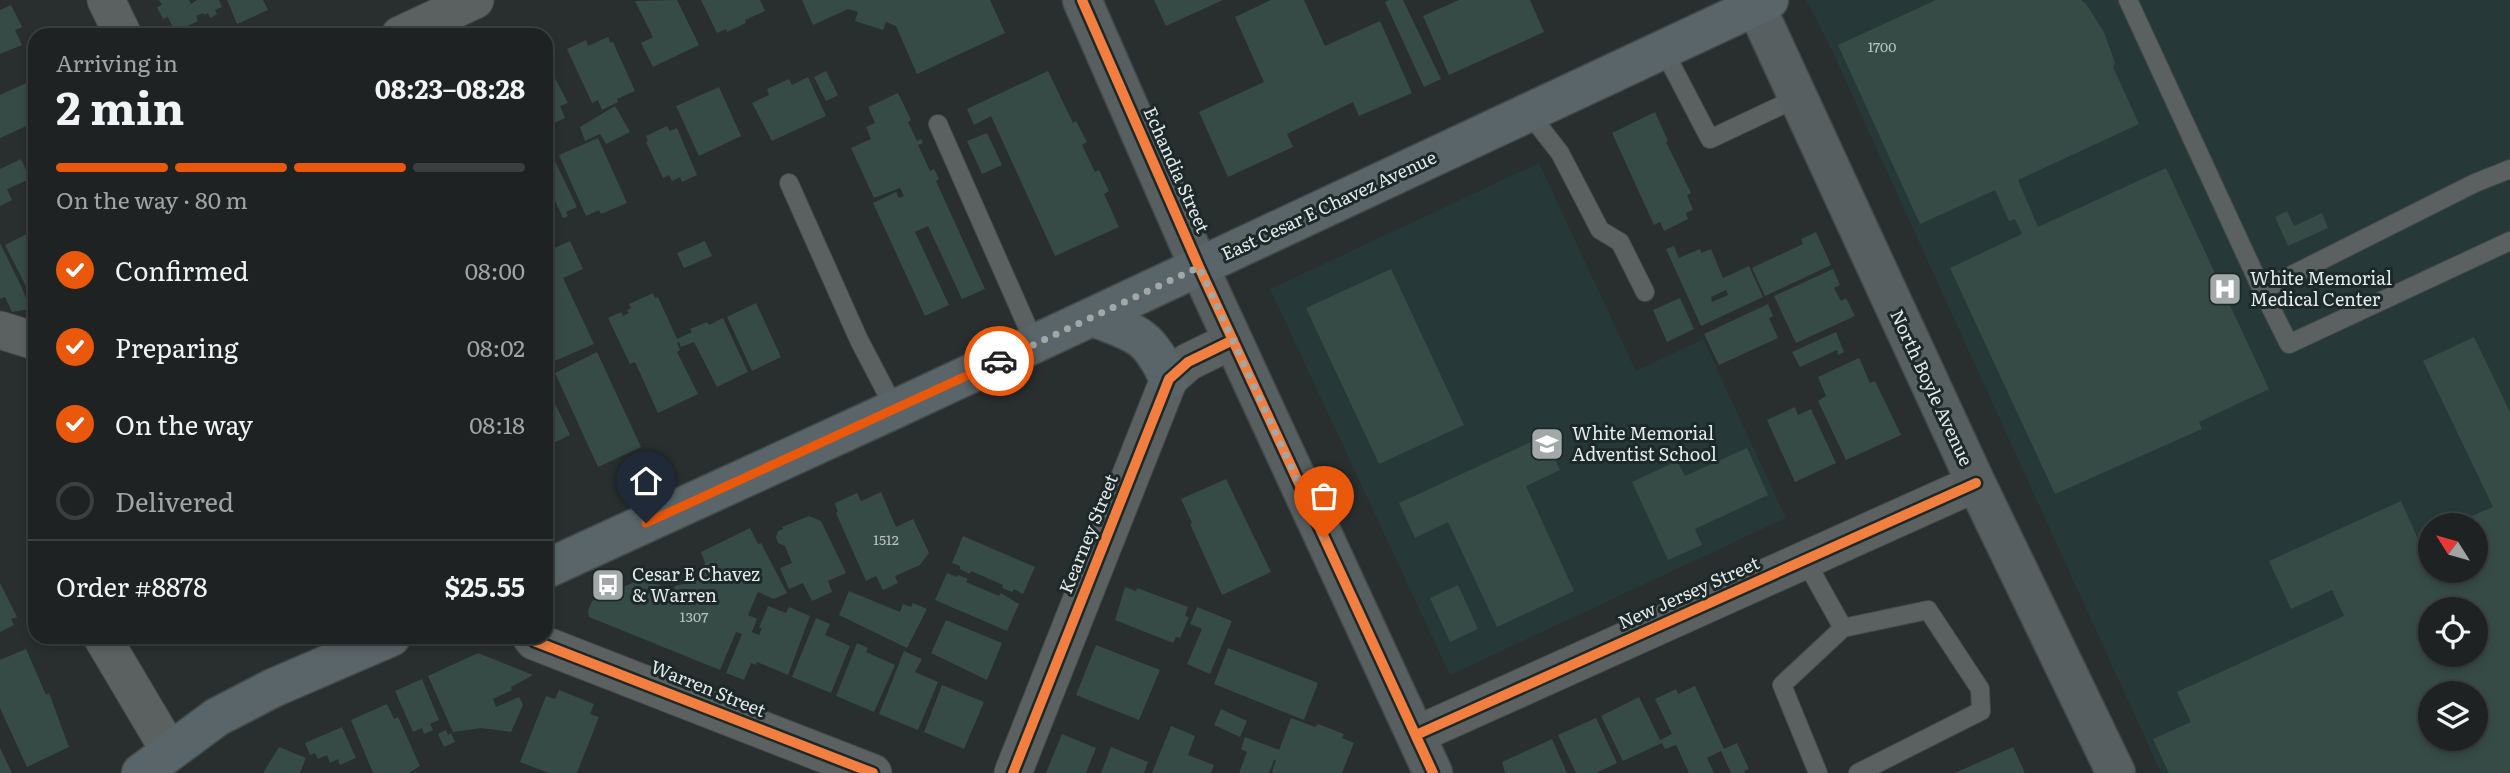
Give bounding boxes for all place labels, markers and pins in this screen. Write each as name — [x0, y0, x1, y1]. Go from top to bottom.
place label: White Memorial Medical Center — [2250, 264, 2392, 312]
hospital icon: White Memorial Medical Center — [2206, 270, 2244, 308]
place label: White Memorial Adventist School — [1572, 419, 1717, 467]
school or university icon: White Memorial Adventist School — [1528, 425, 1566, 463]
pin — [616, 451, 676, 523]
pin — [1294, 466, 1354, 538]
place label: Cesar E Chavez & Warren — [632, 560, 760, 608]
bus stop icon: Cesar E Chavez & Warren — [589, 566, 627, 604]

